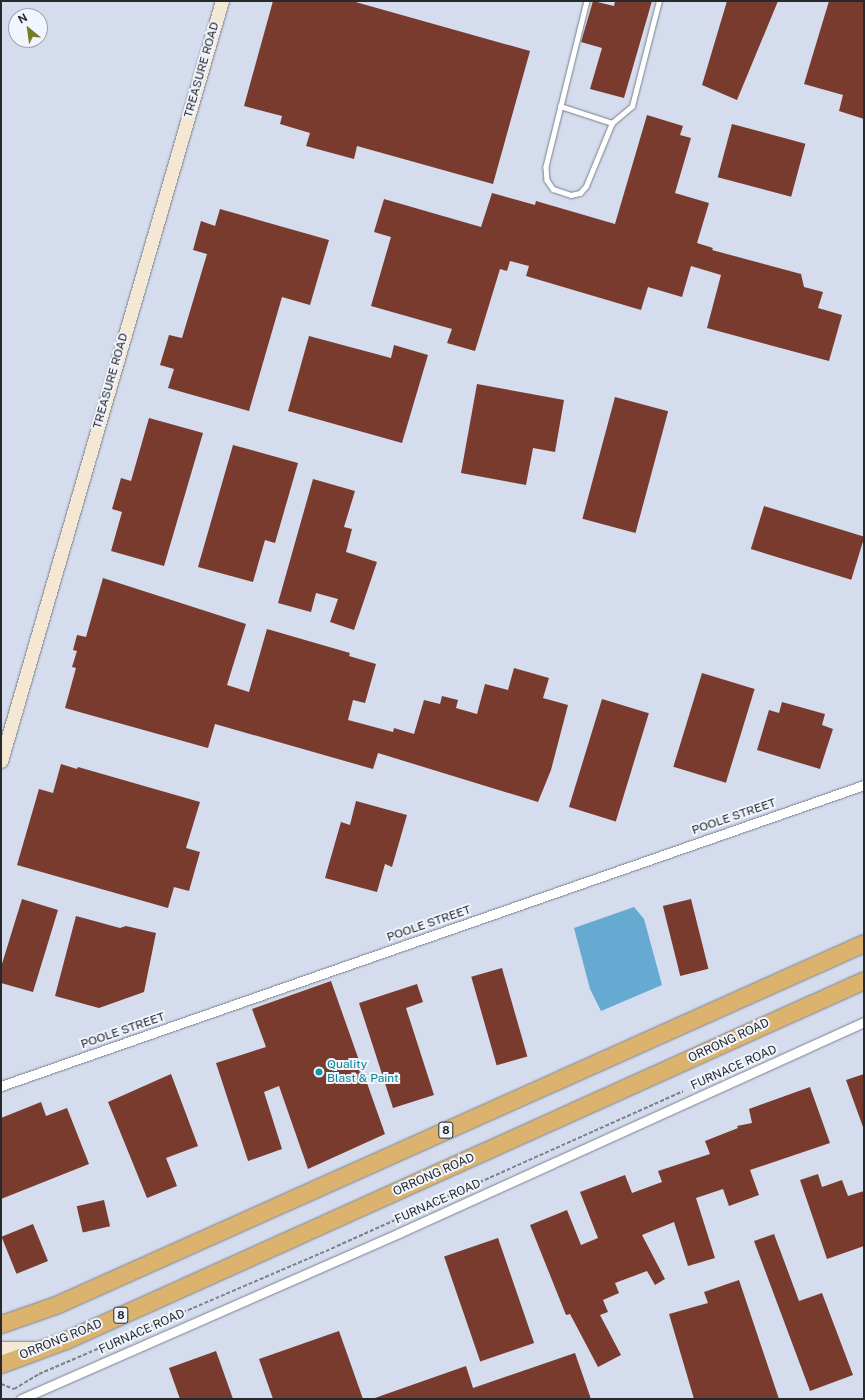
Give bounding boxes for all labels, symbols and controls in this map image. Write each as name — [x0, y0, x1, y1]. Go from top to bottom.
north arrow — [8, 8, 48, 48]
text: N — [16, 11, 29, 26]
street label: TREASURE ROAD — [181, 20, 223, 120]
street label: TREASURE ROAD — [90, 331, 132, 431]
street label: POOLE STREET — [690, 796, 778, 838]
street label: POOLE STREET — [385, 903, 473, 945]
street label: POOLE STREET — [79, 1010, 167, 1052]
street label: ORRONG ROAD — [686, 1016, 772, 1066]
street label: FURNACE ROAD — [689, 1043, 779, 1093]
place label: Quality Blast & Paint — [327, 1058, 399, 1086]
marker: Quality Blast & Paint — [314, 1067, 324, 1077]
road number: 8 — [438, 1121, 454, 1139]
street label: ORRONG ROAD — [391, 1151, 477, 1199]
street label: FURNACE ROAD — [393, 1177, 483, 1227]
road number: 8 — [113, 1306, 129, 1324]
street label: FURNACE ROAD — [97, 1307, 187, 1357]
street label: ORRONG ROAD — [18, 1317, 104, 1363]

